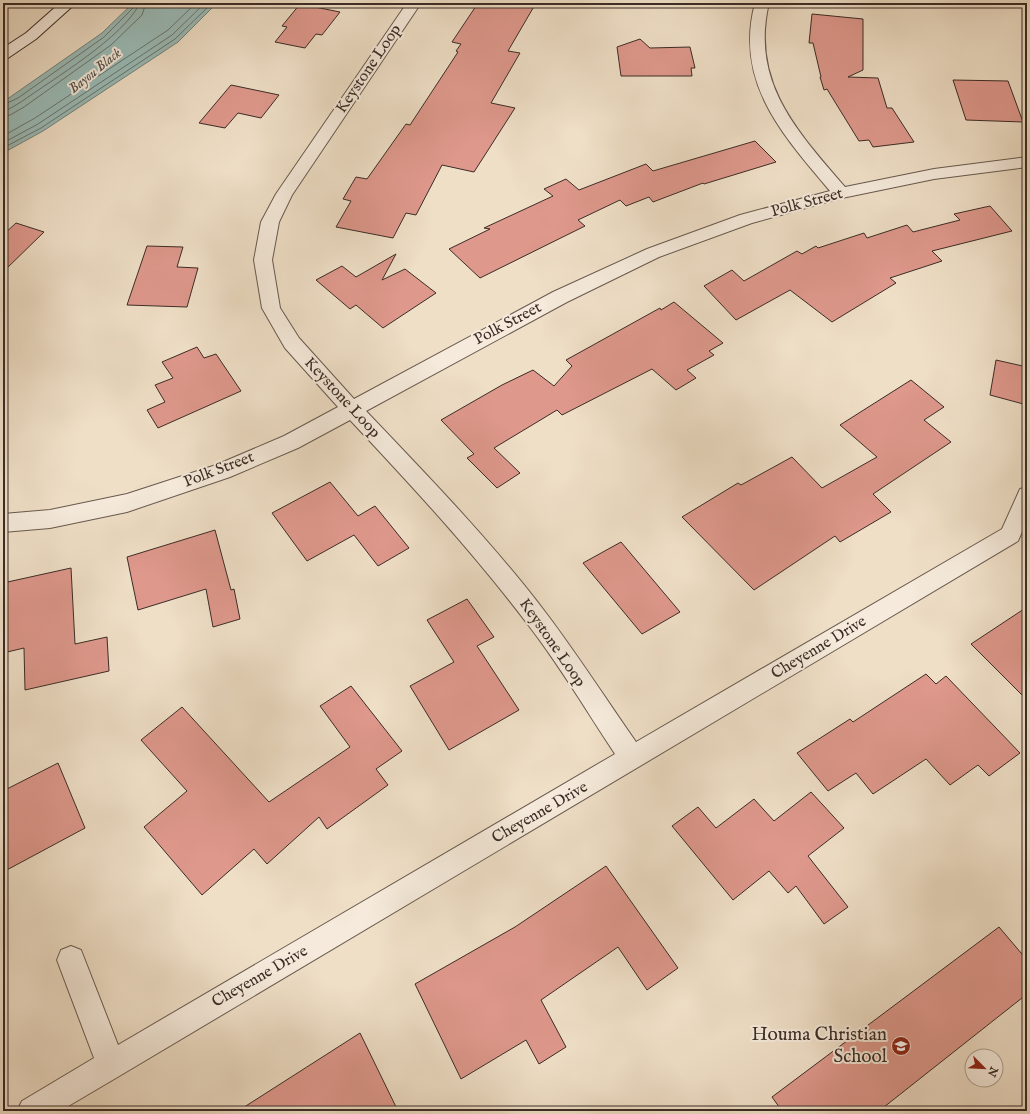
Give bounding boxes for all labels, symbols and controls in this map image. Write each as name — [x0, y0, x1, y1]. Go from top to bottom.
street label: Keystone Loop — [332, 20, 406, 117]
water label: Bayou Black — [65, 44, 125, 98]
street label: Polk Street — [769, 184, 846, 222]
street label: Polk Street — [471, 298, 546, 350]
street label: Keystone Loop — [299, 353, 385, 443]
street label: Polk Street — [181, 447, 257, 493]
street label: Keystone Loop — [514, 595, 590, 691]
street label: Cheyenne Drive — [768, 612, 870, 684]
street label: Cheyenne Drive — [488, 777, 592, 849]
street label: Cheyenne Drive — [208, 941, 312, 1013]
place label: Houma Christian School — [752, 1023, 888, 1069]
school or university icon: Houma Christian School — [890, 1035, 912, 1057]
north arrow — [964, 1048, 1004, 1088]
text: N — [984, 1064, 1001, 1079]

